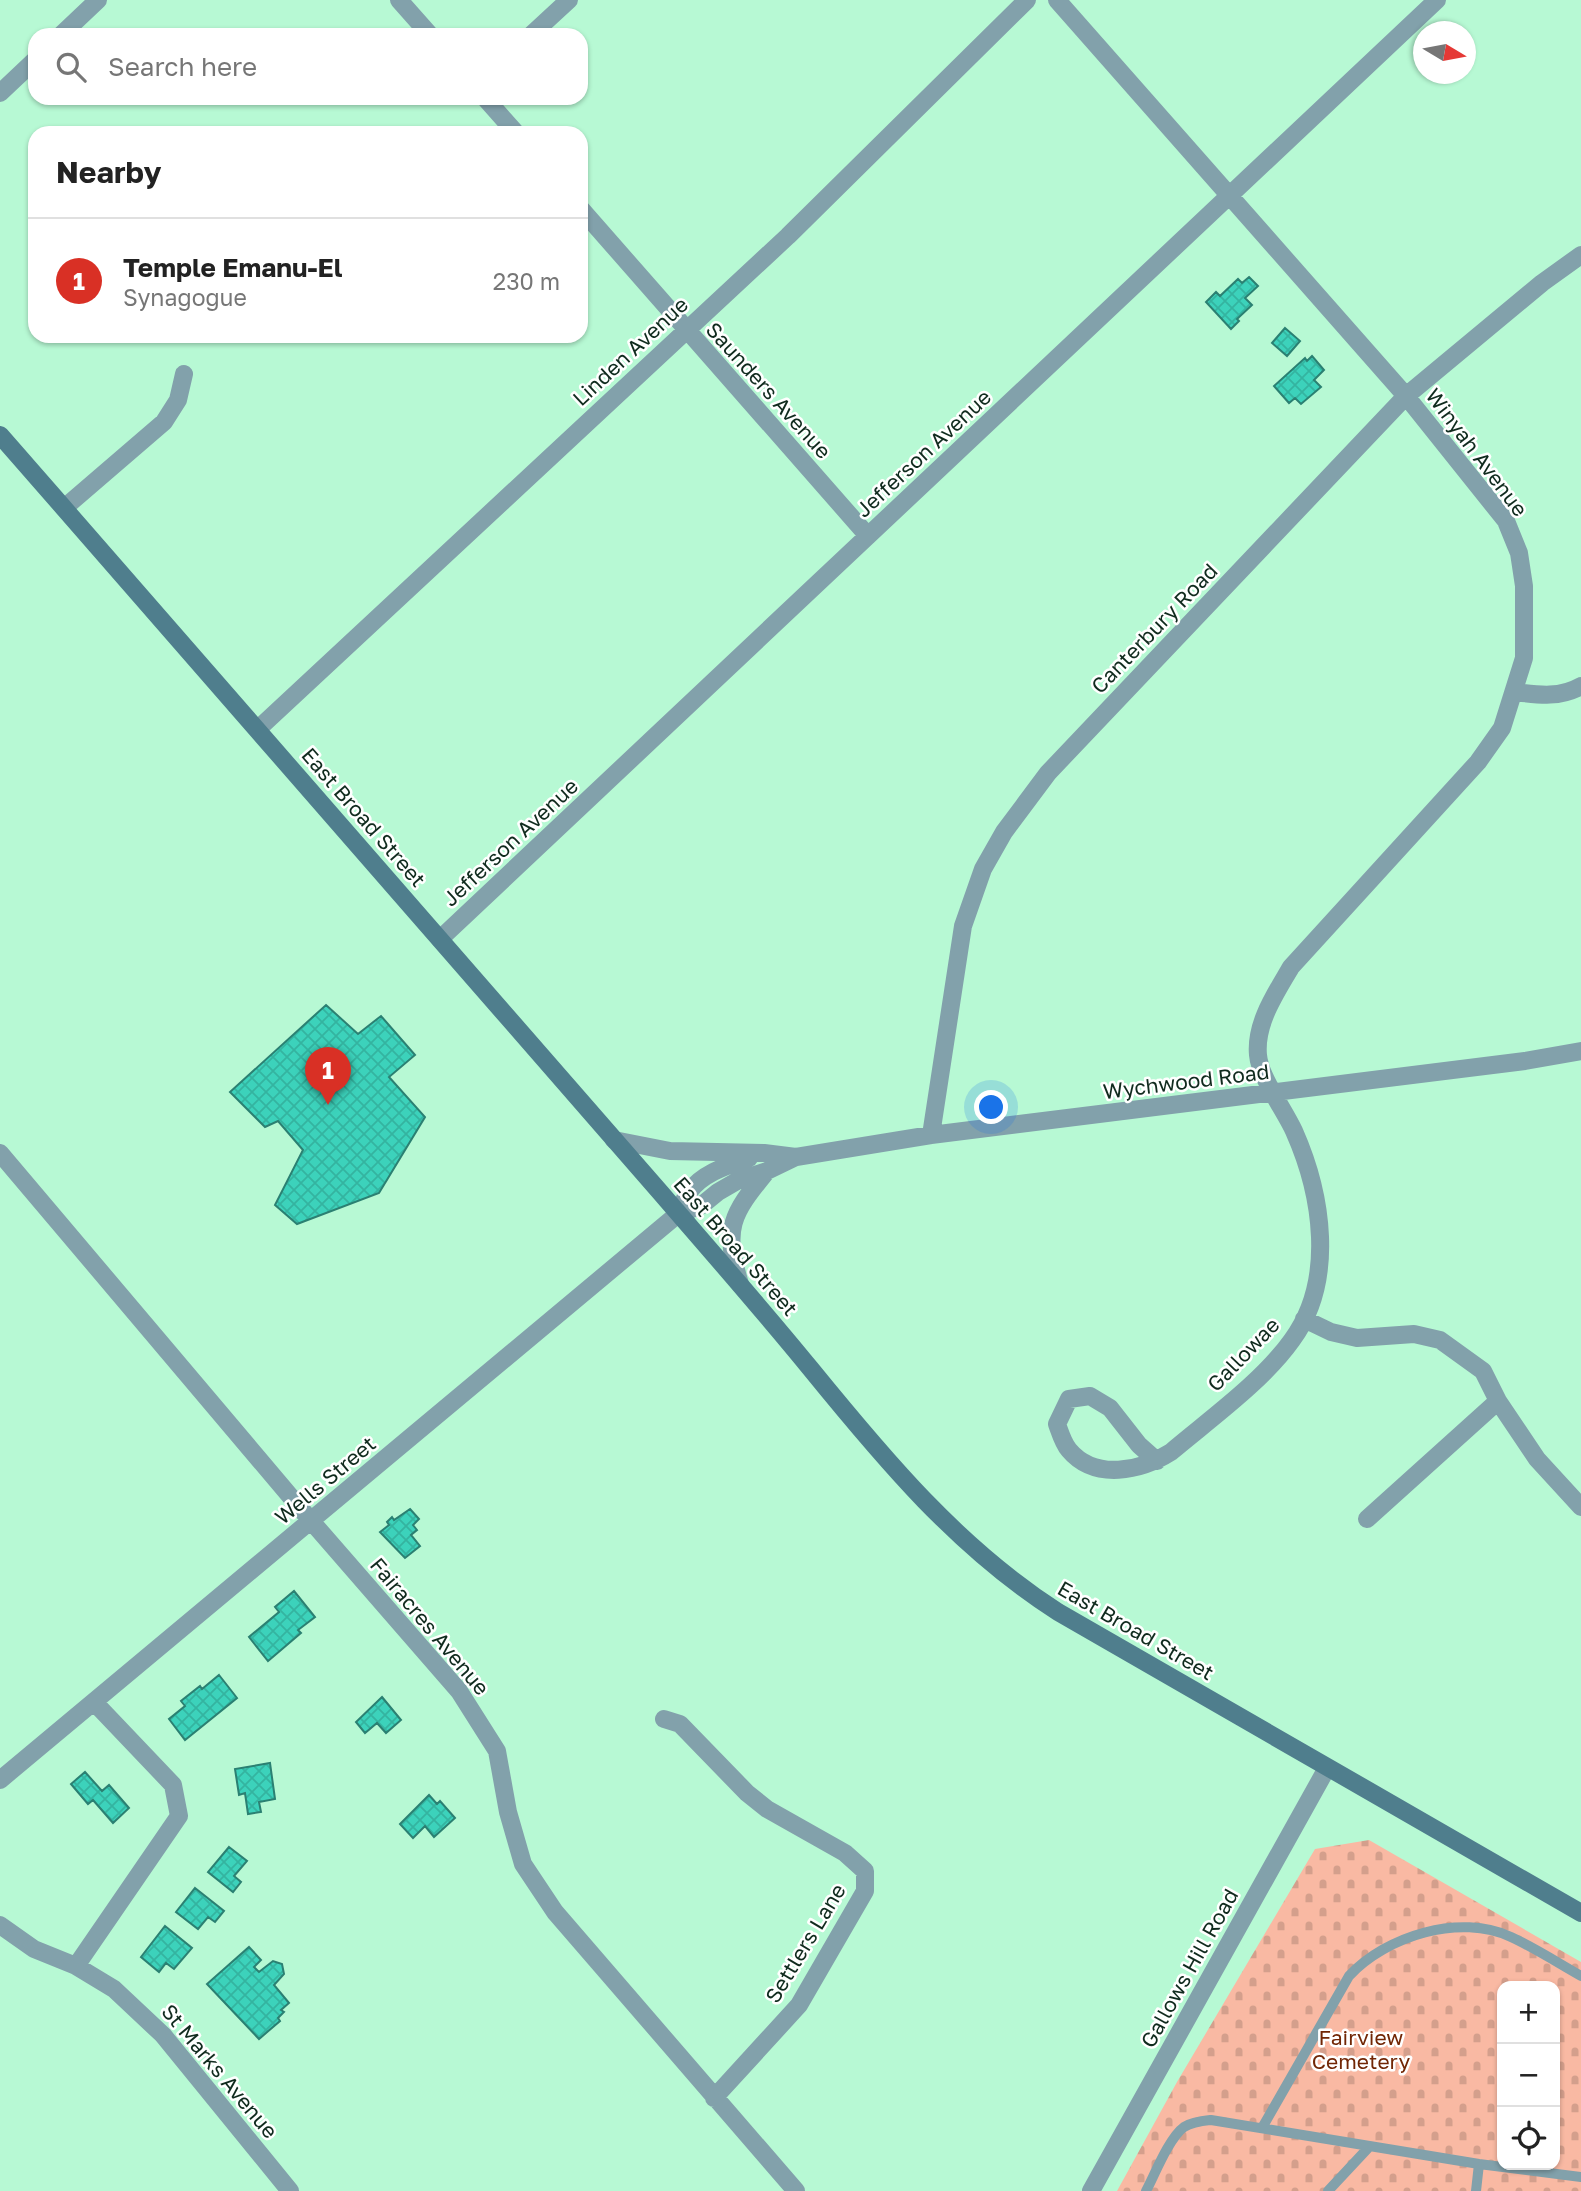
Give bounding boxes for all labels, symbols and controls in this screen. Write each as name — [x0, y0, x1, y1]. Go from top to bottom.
north arrow — [1413, 21, 1476, 84]
search box — [28, 28, 588, 105]
icon: search — [52, 48, 90, 86]
text: Search here — [108, 51, 257, 82]
text: Nearby — [56, 154, 161, 190]
text: Temple Emanu-El — [123, 252, 342, 283]
text: 1 — [73, 267, 85, 295]
text: 230 m — [493, 267, 560, 295]
text: Synagogue — [123, 283, 247, 311]
street label: Linden Avenue — [567, 291, 693, 411]
street label: Saunders Avenue — [701, 316, 837, 464]
street label: Winyah Avenue — [1420, 383, 1534, 521]
street label: Jefferson Avenue — [850, 384, 996, 522]
street label: Canterbury Road — [1085, 558, 1223, 698]
street label: East Broad Street — [296, 742, 432, 892]
street label: Jefferson Avenue — [437, 773, 583, 911]
pin: 1 — [305, 1047, 351, 1105]
street label: Wychwood Road — [1101, 1058, 1271, 1104]
your location — [974, 1090, 1008, 1124]
street label: East Broad Street — [668, 1171, 804, 1321]
street label: Gallowae — [1201, 1312, 1285, 1396]
street label: Wells Street — [269, 1430, 381, 1530]
street label: Fairacres Avenue — [365, 1552, 495, 1700]
street label: East Broad Street — [1053, 1575, 1219, 1685]
street label: Settlers Lane — [759, 1879, 851, 2007]
street label: Gallows Hill Road — [1135, 1884, 1243, 2052]
map controls — [1497, 1981, 1560, 2170]
button: + — [1497, 1981, 1560, 2044]
street label: St Marks Avenue — [156, 1999, 284, 2143]
park label: Fairview Cemetery — [1312, 2024, 1410, 2074]
button: − — [1497, 2044, 1560, 2107]
button: locate — [1497, 2107, 1560, 2170]

